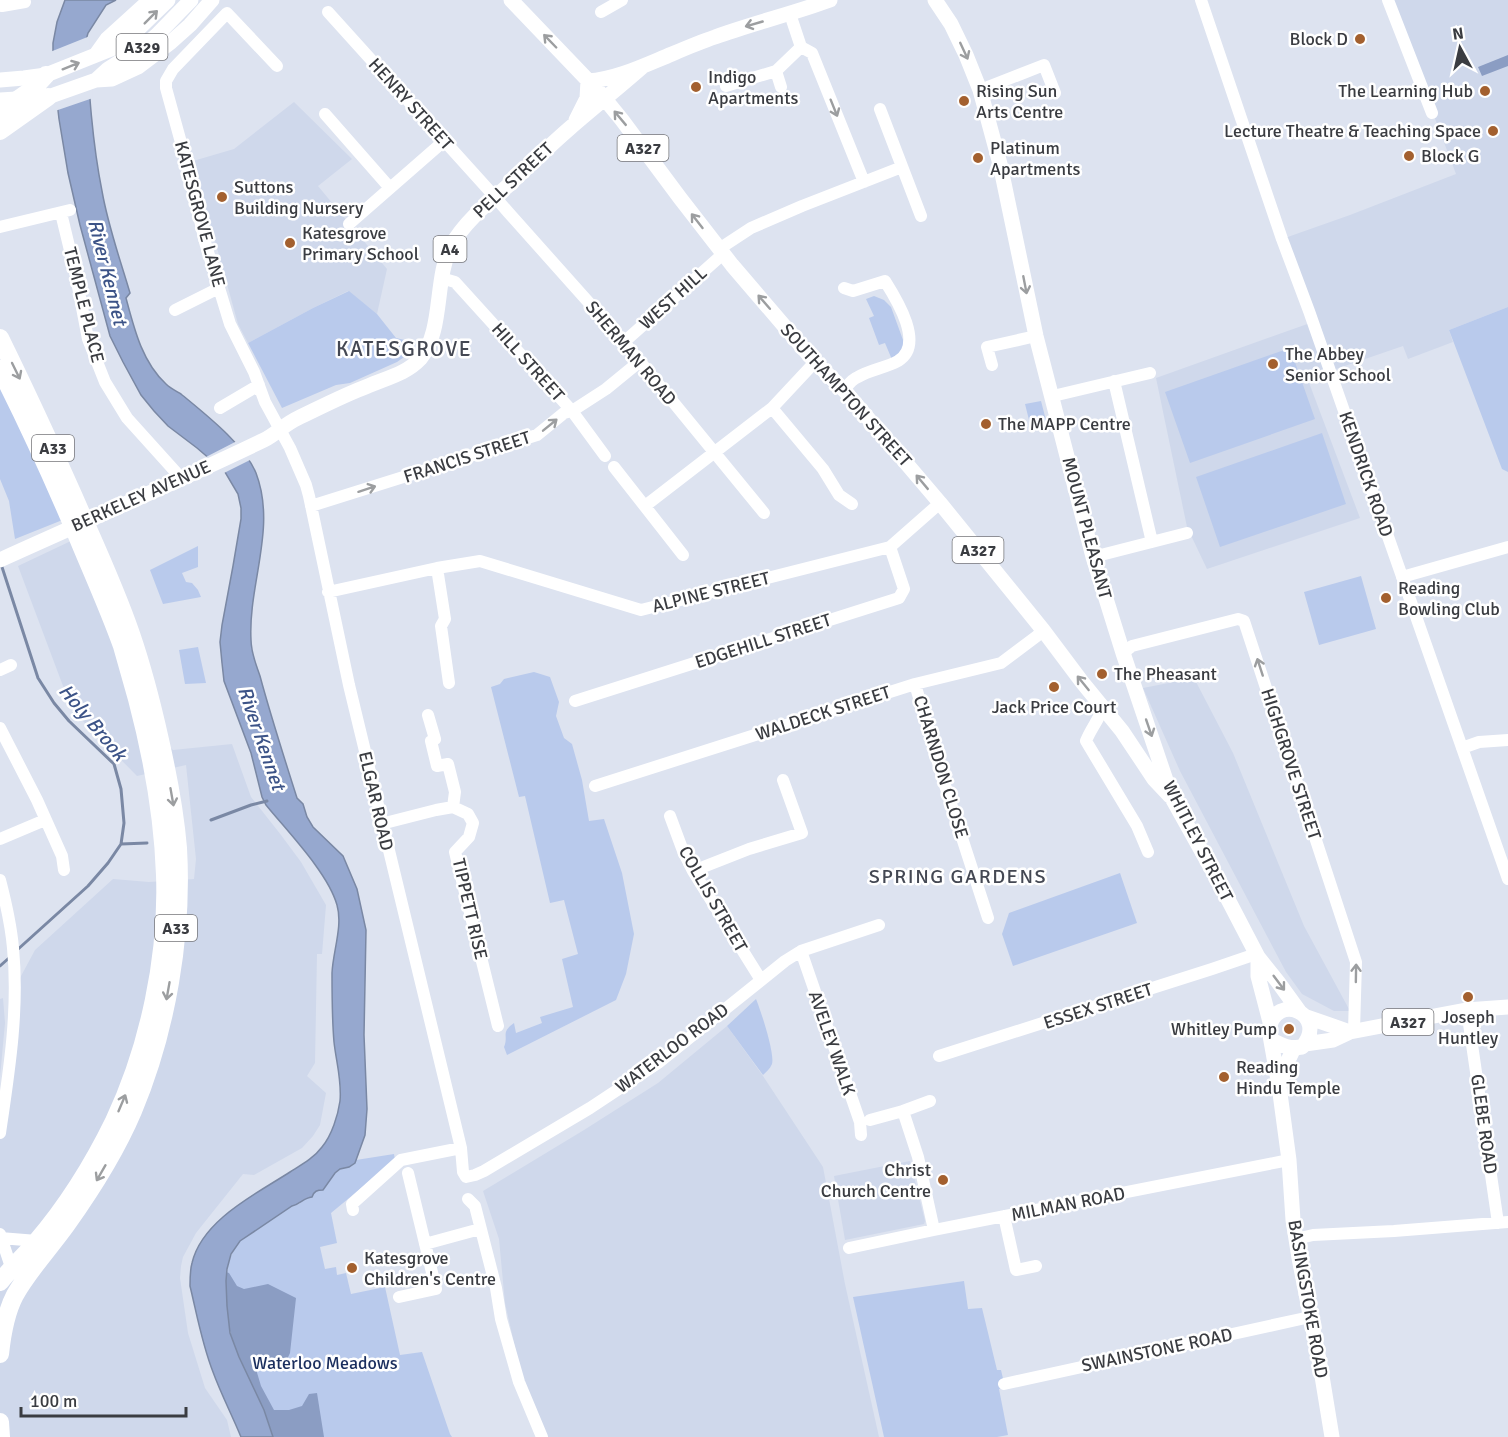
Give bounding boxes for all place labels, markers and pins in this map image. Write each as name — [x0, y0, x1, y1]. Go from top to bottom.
place label: Block D — [1290, 28, 1348, 50]
marker: Block D — [1353, 32, 1367, 46]
place label: Indigo Apartments — [708, 66, 798, 109]
marker: Indigo Apartments — [689, 80, 703, 94]
place label: Rising Sun Arts Centre — [976, 80, 1063, 123]
place label: The Learning Hub — [1338, 80, 1473, 102]
marker: The Learning Hub — [1478, 84, 1492, 98]
marker: Rising Sun Arts Centre — [957, 94, 971, 108]
place label: Lecture Theatre & Teaching Space — [1224, 120, 1481, 142]
marker: Lecture Theatre & Teaching Space — [1486, 124, 1500, 138]
place label: Platinum Apartments — [990, 137, 1080, 180]
place label: Block G — [1421, 145, 1479, 167]
marker: Block G — [1402, 149, 1416, 163]
marker: Platinum Apartments — [971, 151, 985, 165]
place label: Suttons Building Nursery — [234, 176, 364, 219]
marker: Suttons Building Nursery — [215, 190, 229, 204]
place label: Katesgrove Primary School — [302, 222, 419, 265]
marker: Katesgrove Primary School — [283, 236, 297, 250]
place label: The Abbey Senior School — [1285, 343, 1391, 386]
marker: The Abbey Senior School — [1266, 357, 1280, 371]
place label: The MAPP Centre — [998, 413, 1131, 435]
marker: The MAPP Centre — [979, 417, 993, 431]
place label: Reading Bowling Club — [1398, 577, 1500, 620]
marker: Reading Bowling Club — [1379, 591, 1393, 605]
place label: The Pheasant — [1114, 663, 1217, 685]
marker: The Pheasant — [1095, 667, 1109, 681]
marker: Jack Price Court — [1047, 680, 1061, 694]
place label: Jack Price Court — [992, 696, 1116, 718]
marker: Joseph Huntley — [1461, 990, 1475, 1004]
place label: Joseph Huntley — [1438, 1006, 1499, 1049]
place label: Whitley Pump — [1171, 1018, 1277, 1040]
marker: Whitley Pump — [1282, 1022, 1296, 1036]
place label: Reading Hindu Temple — [1236, 1056, 1341, 1099]
marker: Reading Hindu Temple — [1217, 1070, 1231, 1084]
place label: Christ Church Centre — [821, 1159, 931, 1202]
marker: Christ Church Centre — [936, 1173, 950, 1187]
place label: Katesgrove Children's Centre — [364, 1247, 496, 1290]
marker: Katesgrove Children's Centre — [345, 1261, 359, 1275]

